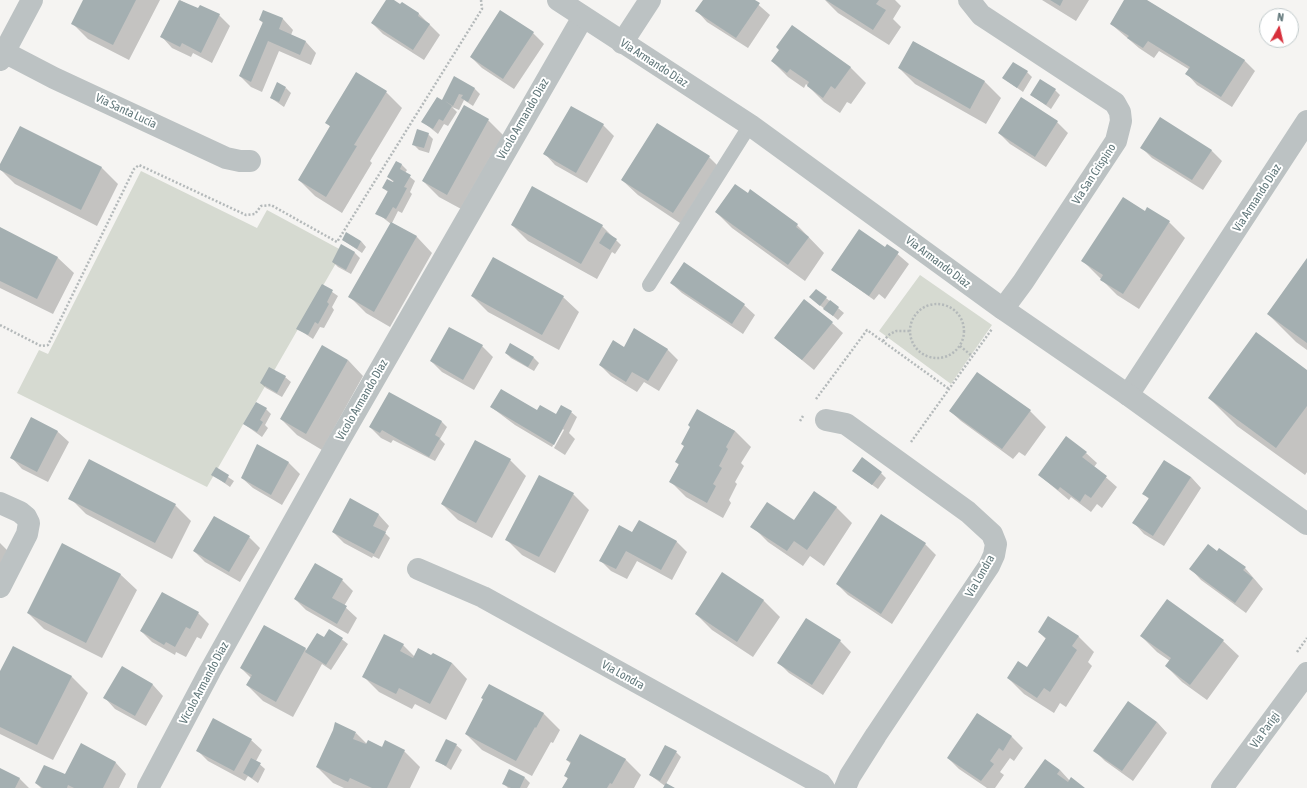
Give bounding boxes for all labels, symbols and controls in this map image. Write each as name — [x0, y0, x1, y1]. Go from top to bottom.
north arrow — [1259, 8, 1299, 48]
text: N — [1276, 11, 1285, 24]
street label: Via Armando Diaz — [618, 36, 690, 90]
street label: Vicolo Armando Diaz — [494, 76, 552, 162]
street label: Via Santa Lucia — [93, 90, 159, 132]
street label: Via San Crispino — [1069, 141, 1119, 207]
street label: Via Armando Diaz — [1230, 162, 1284, 234]
street label: Via Armando Diaz — [903, 233, 973, 291]
street label: Vicolo Armando Diaz — [333, 357, 391, 443]
street label: Via Londra — [962, 552, 998, 600]
street label: Vicolo Armando Diaz — [176, 640, 232, 726]
street label: Via Londra — [599, 657, 647, 693]
street label: Via Parigi — [1247, 709, 1283, 751]

